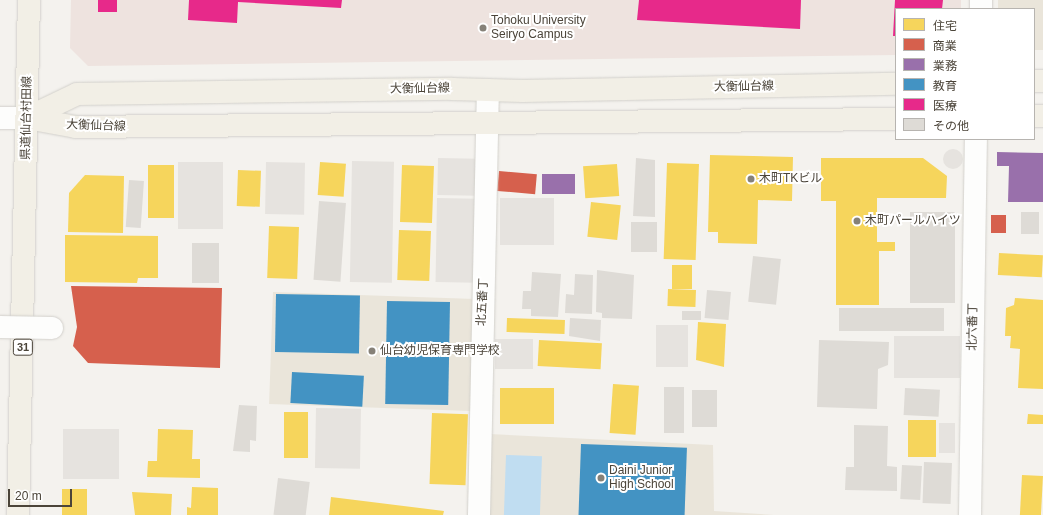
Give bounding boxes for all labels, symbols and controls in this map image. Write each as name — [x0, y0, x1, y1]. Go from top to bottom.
legend — [895, 8, 1035, 140]
place label: Tohoku University Seiryo Campus — [491, 14, 586, 42]
text: 住宅 — [933, 19, 957, 33]
marker: Tohoku University Seiryo Campus — [478, 23, 488, 33]
text: 商業 — [933, 39, 957, 53]
text: 業務 — [933, 59, 957, 73]
street label: 県道仙台村田線 — [19, 76, 35, 160]
street label: 大衡仙台線 — [714, 79, 774, 95]
text: 教育 — [933, 79, 957, 93]
street label: 大衡仙台線 — [390, 81, 450, 97]
text: 医療 — [933, 99, 957, 113]
street label: 大衡仙台線 — [66, 118, 126, 134]
text: その他 — [933, 119, 969, 133]
place label: 木町TKビル — [759, 172, 822, 186]
marker: 木町TKビル — [746, 174, 756, 184]
place label: 木町パールハイツ — [865, 214, 961, 228]
marker: 木町パールハイツ — [852, 216, 862, 226]
street label: 北五番丁 — [475, 278, 491, 326]
street label: 北六番丁 — [965, 303, 981, 351]
road number: 31 — [12, 338, 34, 356]
place label: 仙台幼児保育専門学校 — [380, 344, 500, 358]
marker: 仙台幼児保育専門学校 — [367, 346, 377, 356]
place label: Daini Junior High School — [609, 464, 674, 492]
marker: Daini Junior High School — [596, 473, 606, 483]
scale bar — [10, 481, 74, 507]
text: 20 m — [15, 489, 42, 503]

